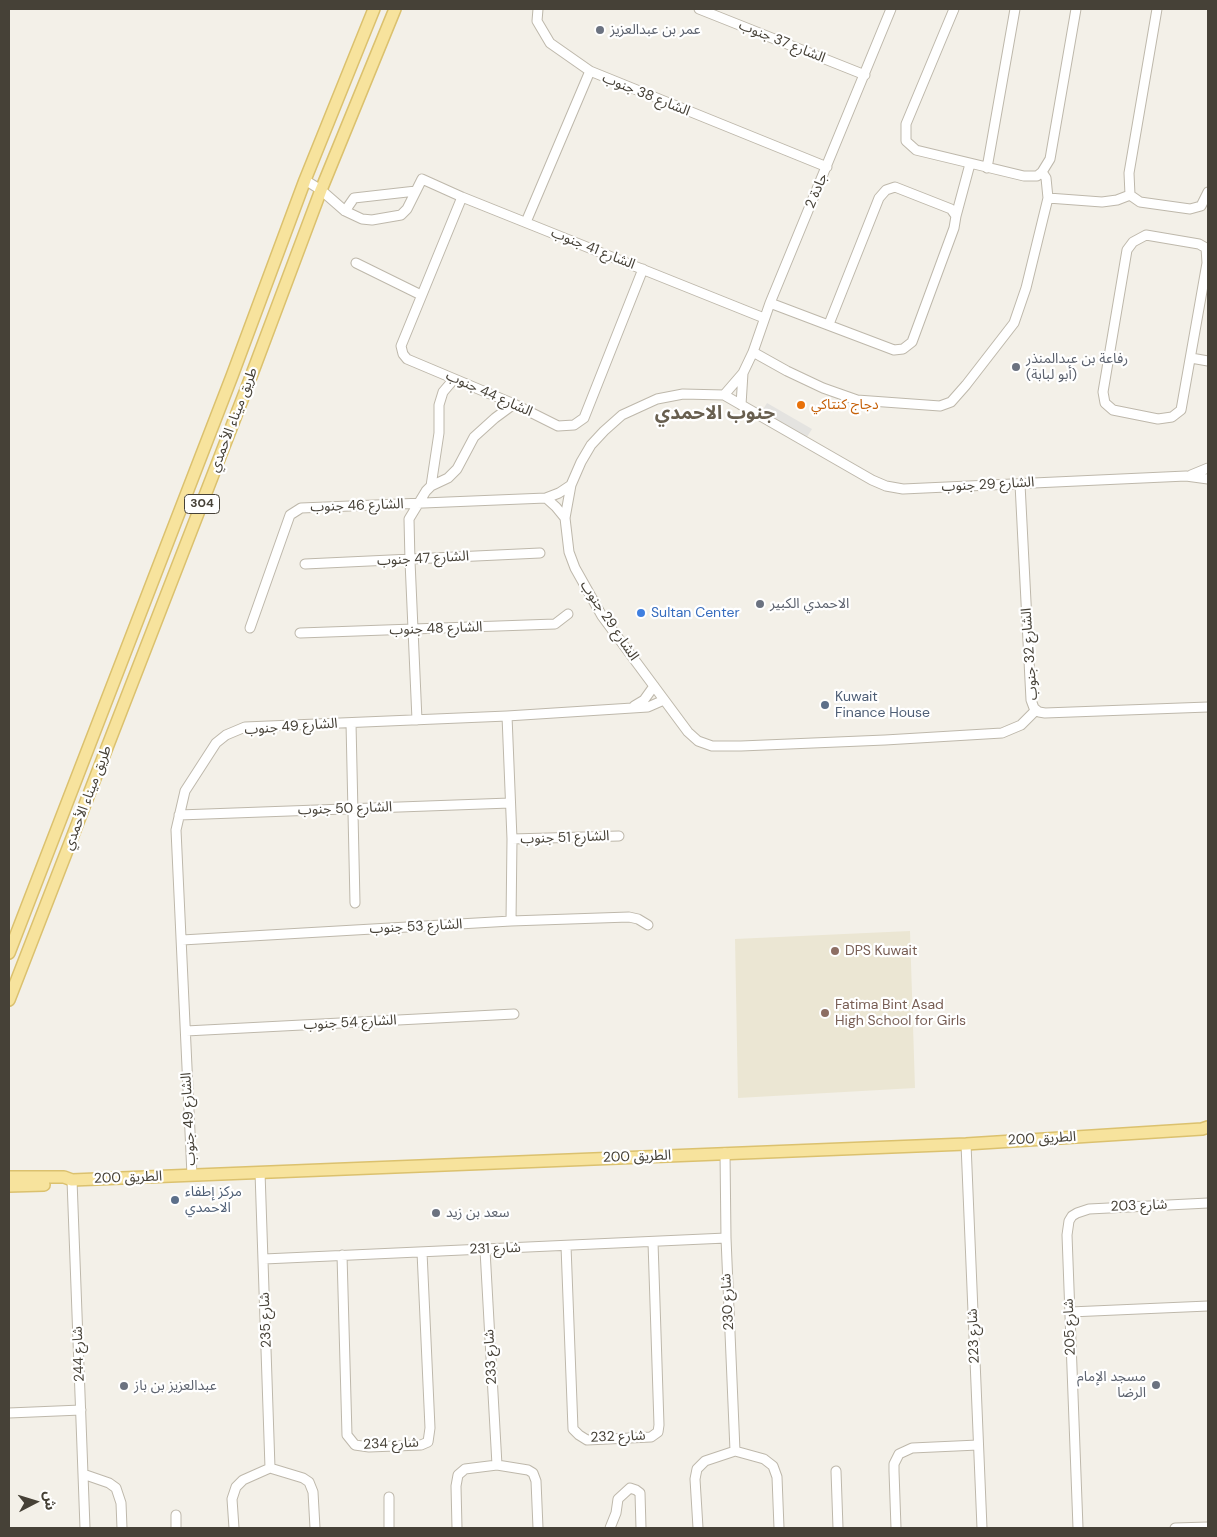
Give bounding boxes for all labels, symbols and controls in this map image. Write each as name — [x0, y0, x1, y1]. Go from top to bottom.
street label: الشارع 37 جنوب — [736, 17, 828, 67]
place label: عمر بن عبدالعزيز — [610, 22, 701, 38]
marker: عمر بن عبدالعزيز — [594, 24, 606, 36]
street label: الشارع 38 جنوب — [600, 70, 692, 120]
street label: جادة 2 — [802, 171, 832, 211]
street label: الشارع 41 جنوب — [549, 225, 637, 273]
place label: رفاعة بن عبدالمنذر (أبو لبابة) — [1026, 351, 1128, 384]
marker: رفاعة بن عبدالمنذر (أبو لبابة) — [1010, 361, 1022, 373]
street label: طريق ميناء الأحمدي — [206, 365, 262, 475]
street label: الشارع 44 جنوب — [443, 367, 535, 421]
place label: دجاج كنتاكي — [811, 397, 879, 413]
marker: دجاج كنتاكي — [795, 399, 807, 411]
district label: جنوب الاحمدي — [655, 403, 775, 425]
street label: الشارع 29 جنوب — [941, 474, 1035, 496]
road number: 304 — [184, 494, 220, 514]
street label: الشارع 46 جنوب — [310, 496, 404, 516]
street label: الشارع 47 جنوب — [377, 548, 469, 570]
street label: الشارع 29 جنوب — [576, 578, 642, 664]
place label: الاحمدي الكبير — [770, 596, 849, 612]
marker: الاحمدي الكبير — [754, 598, 766, 610]
place label: Sultan Center — [651, 605, 740, 621]
marker: Sultan Center — [635, 607, 647, 619]
street label: الشارع 32 جنوب — [1018, 607, 1042, 701]
street label: الشارع 48 جنوب — [389, 619, 483, 639]
place label: Kuwait Finance House — [835, 689, 930, 722]
marker: Kuwait Finance House — [819, 699, 831, 711]
street label: الشارع 49 جنوب — [244, 715, 338, 739]
street label: طريق ميناء الأحمدي — [60, 743, 116, 853]
street label: الشارع 50 جنوب — [298, 799, 392, 819]
street label: الشارع 51 جنوب — [520, 828, 610, 848]
street label: الشارع 53 جنوب — [369, 916, 463, 938]
place label: DPS Kuwait — [845, 943, 917, 959]
marker: DPS Kuwait — [829, 945, 841, 957]
place label: Fatima Bint Asad High School for Girls — [835, 997, 966, 1030]
marker: Fatima Bint Asad High School for Girls — [819, 1007, 831, 1019]
street label: الشارع 54 جنوب — [303, 1012, 397, 1034]
street label: الشارع 49 جنوب — [178, 1072, 200, 1166]
street label: الطريق 200 — [1007, 1129, 1077, 1149]
street label: الطريق 200 — [603, 1147, 671, 1167]
street label: الطريق 200 — [94, 1168, 162, 1188]
place label: مركز إطفاء الاحمدي — [185, 1184, 242, 1216]
marker: مركز إطفاء الاحمدي — [169, 1194, 181, 1206]
street label: شارع 203 — [1110, 1197, 1168, 1215]
place label: سعد بن زيد — [446, 1205, 510, 1221]
marker: سعد بن زيد — [430, 1207, 442, 1219]
street label: شارع 231 — [469, 1240, 521, 1258]
street label: شارع 230 — [718, 1273, 738, 1331]
street label: شارع 235 — [257, 1292, 275, 1348]
street label: شارع 205 — [1061, 1298, 1079, 1356]
street label: شارع 223 — [965, 1308, 983, 1364]
street label: شارع 244 — [70, 1326, 88, 1382]
street label: شارع 233 — [481, 1329, 501, 1385]
place label: مسجد الإمام الرضا — [1077, 1369, 1146, 1401]
place label: عبدالعزيز بن باز — [134, 1378, 217, 1394]
marker: مسجد الإمام الرضا — [1150, 1379, 1162, 1391]
marker: عبدالعزيز بن باز — [118, 1380, 130, 1392]
street label: شارع 232 — [590, 1428, 646, 1446]
street label: شارع 234 — [363, 1435, 419, 1453]
north arrow — [10, 1477, 60, 1527]
text: ش — [40, 1490, 60, 1511]

